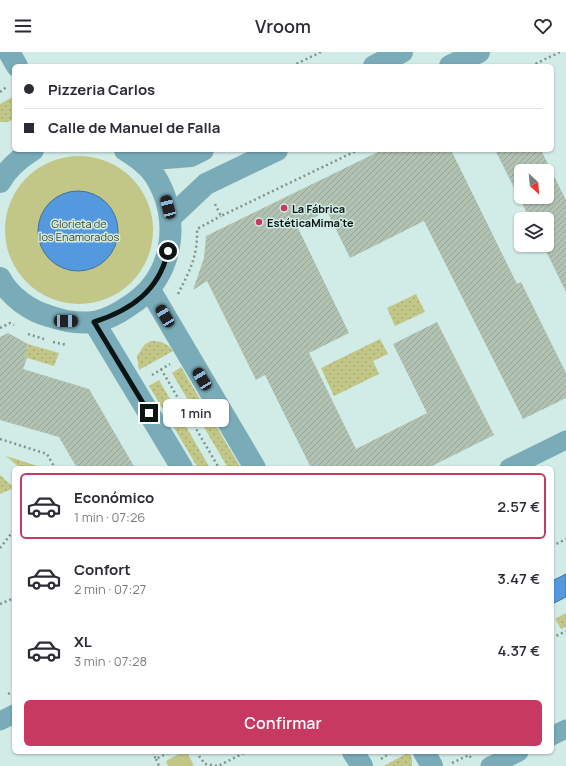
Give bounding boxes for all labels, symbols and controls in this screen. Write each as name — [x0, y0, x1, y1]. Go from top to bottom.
text: Vroom — [255, 14, 311, 38]
icon: menu — [12, 15, 34, 37]
icon: heart — [532, 15, 554, 37]
text: Pizzeria Carlos — [48, 79, 155, 100]
text: Calle de Manuel de Falla — [48, 117, 220, 138]
north arrow — [514, 164, 554, 204]
map controls — [514, 164, 554, 252]
car — [159, 194, 177, 220]
place label: La Fábrica — [292, 201, 345, 216]
marker: La Fábrica — [279, 203, 289, 213]
button: layers — [514, 212, 554, 252]
place label: EstéticaMima'te — [267, 215, 354, 230]
park label: Glorieta de los Enamorados — [39, 216, 119, 244]
marker: EstéticaMima'te — [254, 217, 264, 227]
route start — [159, 242, 177, 260]
car — [154, 303, 176, 329]
car — [54, 315, 78, 327]
car — [191, 366, 213, 392]
callout: 1 min — [163, 399, 229, 427]
route end — [140, 404, 158, 422]
text: 1 min — [181, 404, 212, 422]
text: Económico — [74, 487, 154, 508]
icon: car — [26, 488, 62, 524]
text: 2.57 € — [497, 496, 540, 517]
text: 1 min · 07:26 — [74, 508, 145, 526]
text: Confort — [74, 559, 131, 580]
icon: car — [26, 560, 62, 596]
text: 3.47 € — [497, 568, 540, 589]
text: 2 min · 07:27 — [74, 580, 146, 598]
text: XL — [74, 631, 92, 652]
icon: car — [26, 632, 62, 668]
text: 4.37 € — [497, 640, 540, 661]
text: 3 min · 07:28 — [74, 652, 147, 670]
button: Confirmar — [24, 700, 542, 746]

